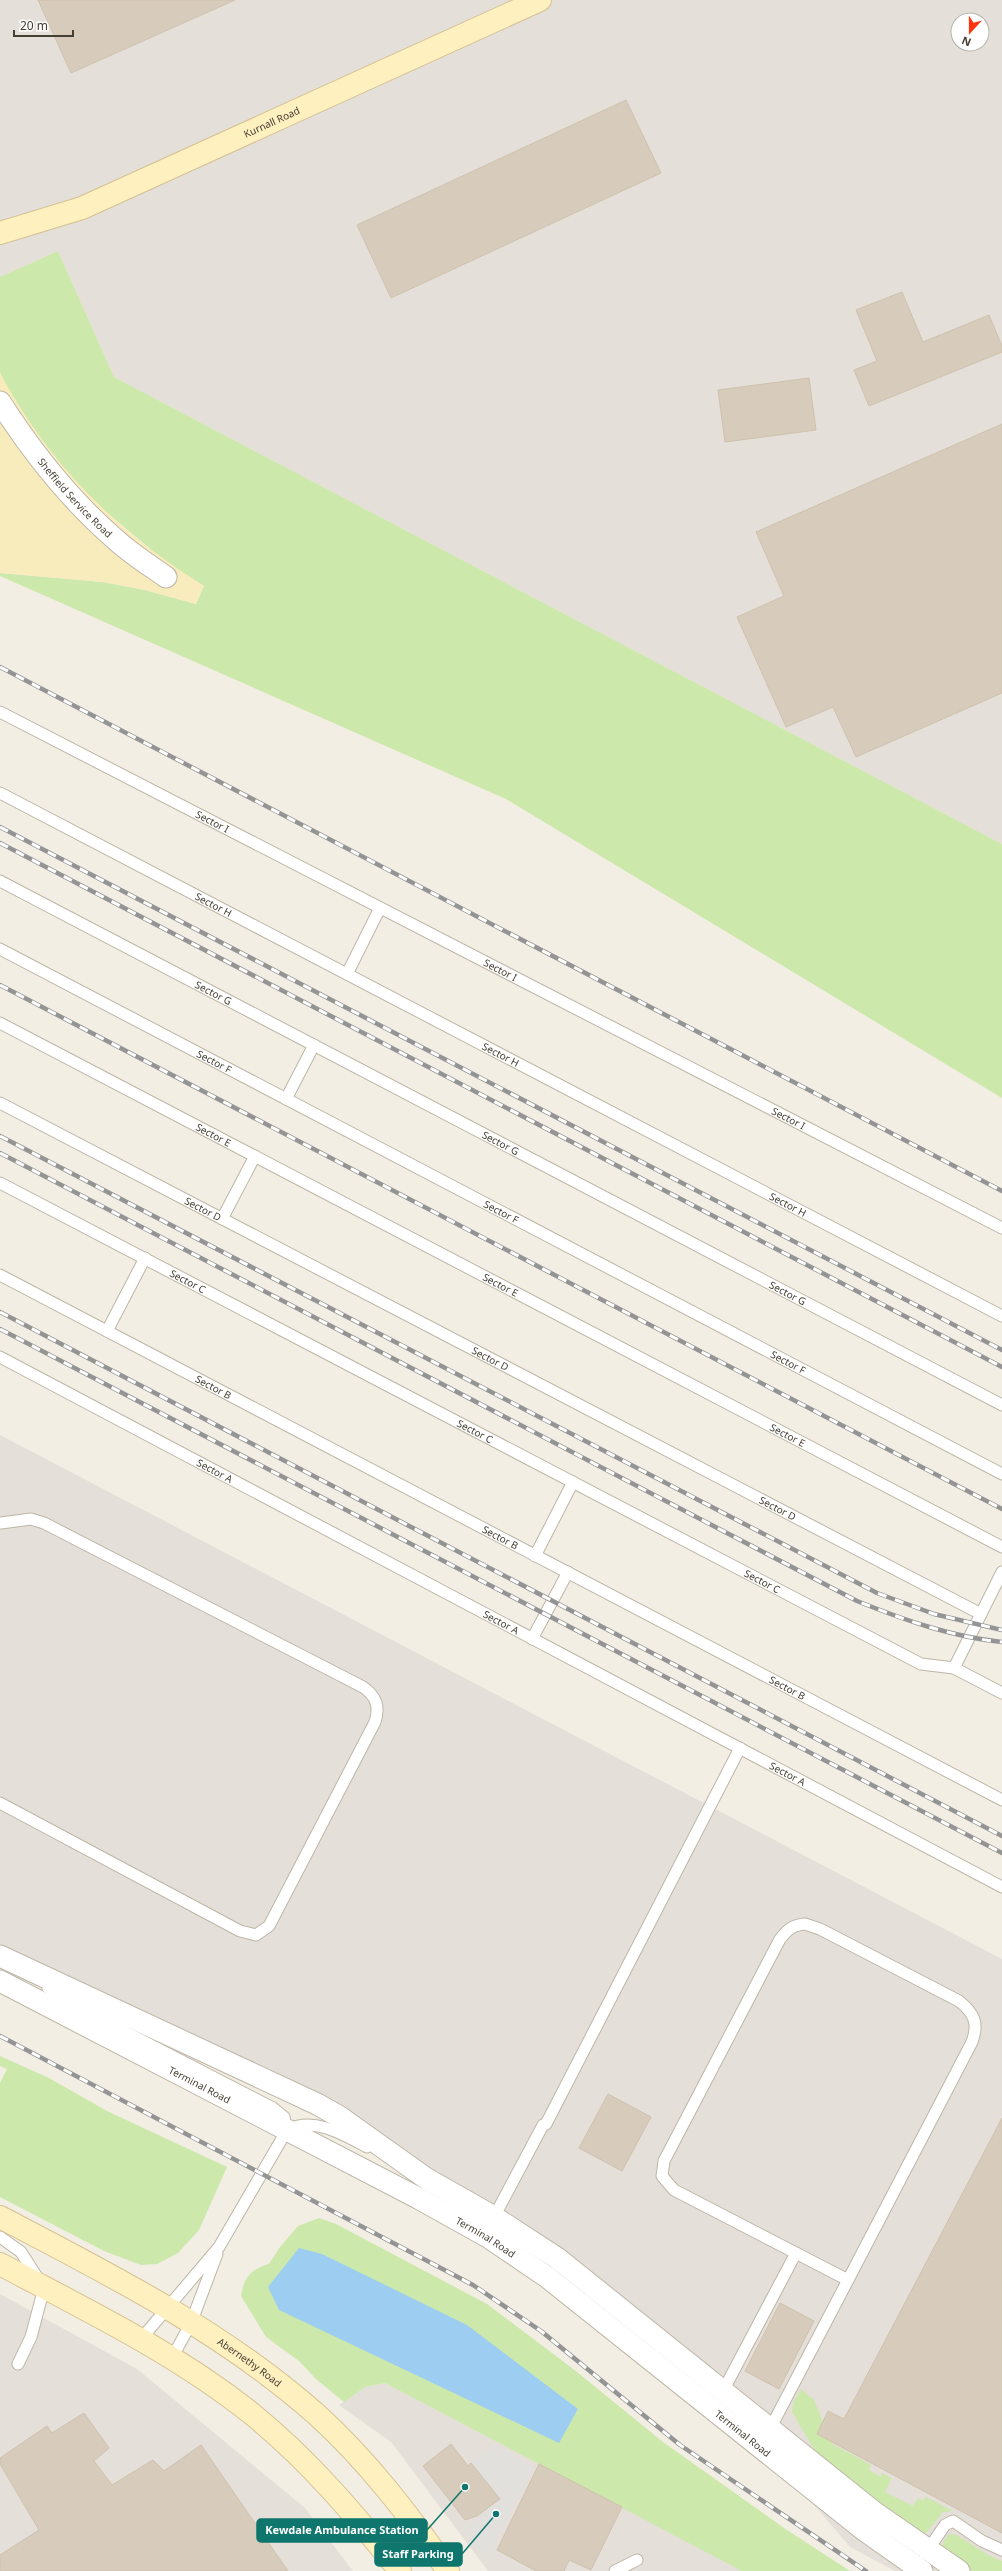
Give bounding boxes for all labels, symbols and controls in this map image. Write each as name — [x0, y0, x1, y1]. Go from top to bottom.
scale bar — [14, 12, 73, 38]
north arrow — [950, 12, 990, 52]
text: 20 m — [20, 17, 48, 34]
text: N — [959, 33, 973, 50]
street label: Kurnall Road — [241, 103, 302, 141]
street label: Sheffield Service Road — [35, 455, 116, 541]
street label: Sector I — [193, 807, 232, 836]
street label: Sector H — [193, 889, 235, 920]
street label: Sector I — [481, 955, 520, 984]
street label: Sector G — [193, 977, 234, 1008]
street label: Sector H — [480, 1039, 522, 1070]
street label: Sector F — [194, 1046, 234, 1076]
street label: Sector I — [769, 1104, 808, 1133]
street label: Sector E — [194, 1120, 234, 1150]
street label: Sector G — [480, 1127, 521, 1158]
street label: Sector H — [767, 1189, 809, 1220]
street label: Sector D — [182, 1193, 224, 1224]
street label: Sector F — [481, 1197, 521, 1227]
street label: Sector C — [168, 1266, 209, 1297]
street label: Sector E — [481, 1270, 521, 1300]
street label: Sector G — [767, 1278, 809, 1308]
street label: Sector D — [470, 1343, 511, 1374]
street label: Sector F — [768, 1347, 808, 1377]
street label: Sector B — [193, 1372, 234, 1402]
street label: Sector C — [455, 1416, 496, 1447]
street label: Sector E — [768, 1420, 808, 1450]
street label: Sector A — [194, 1455, 236, 1486]
street label: Sector D — [757, 1493, 799, 1524]
street label: Sector B — [480, 1522, 521, 1552]
street label: Sector C — [742, 1566, 783, 1597]
street label: Sector A — [481, 1607, 522, 1638]
street label: Sector B — [767, 1672, 808, 1703]
street label: Sector A — [767, 1758, 809, 1789]
street label: Terminal Road — [166, 2063, 233, 2106]
street label: Terminal Road — [453, 2213, 518, 2261]
street label: Abernethy Road — [215, 2334, 285, 2390]
street label: Terminal Road — [712, 2407, 774, 2460]
callout: Kewdale Ambulance Station — [257, 2519, 427, 2542]
text: Kewdale Ambulance Station — [265, 2522, 419, 2537]
callout: Staff Parking — [375, 2543, 462, 2566]
text: Staff Parking — [382, 2546, 454, 2561]

